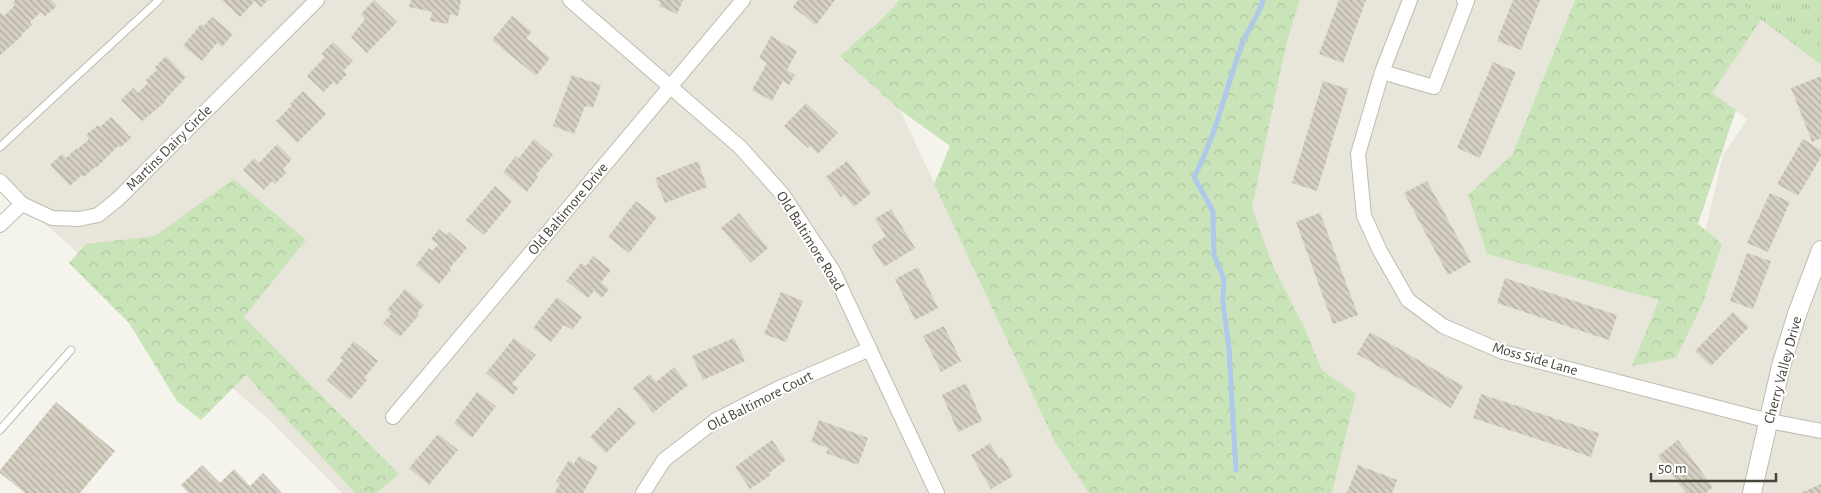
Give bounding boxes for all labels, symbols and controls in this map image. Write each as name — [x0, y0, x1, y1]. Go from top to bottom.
street label: Martins Dairy Circle — [123, 102, 215, 194]
street label: Old Baltimore Drive — [525, 160, 611, 258]
street label: Old Baltimore Road — [773, 189, 847, 293]
street label: Cherry Valley Drive — [1761, 315, 1805, 425]
street label: Moss Side Lane — [1491, 340, 1579, 378]
street label: Old Baltimore Court — [705, 368, 815, 434]
scale bar — [1651, 450, 1776, 482]
text: 50 m — [1658, 461, 1687, 476]

